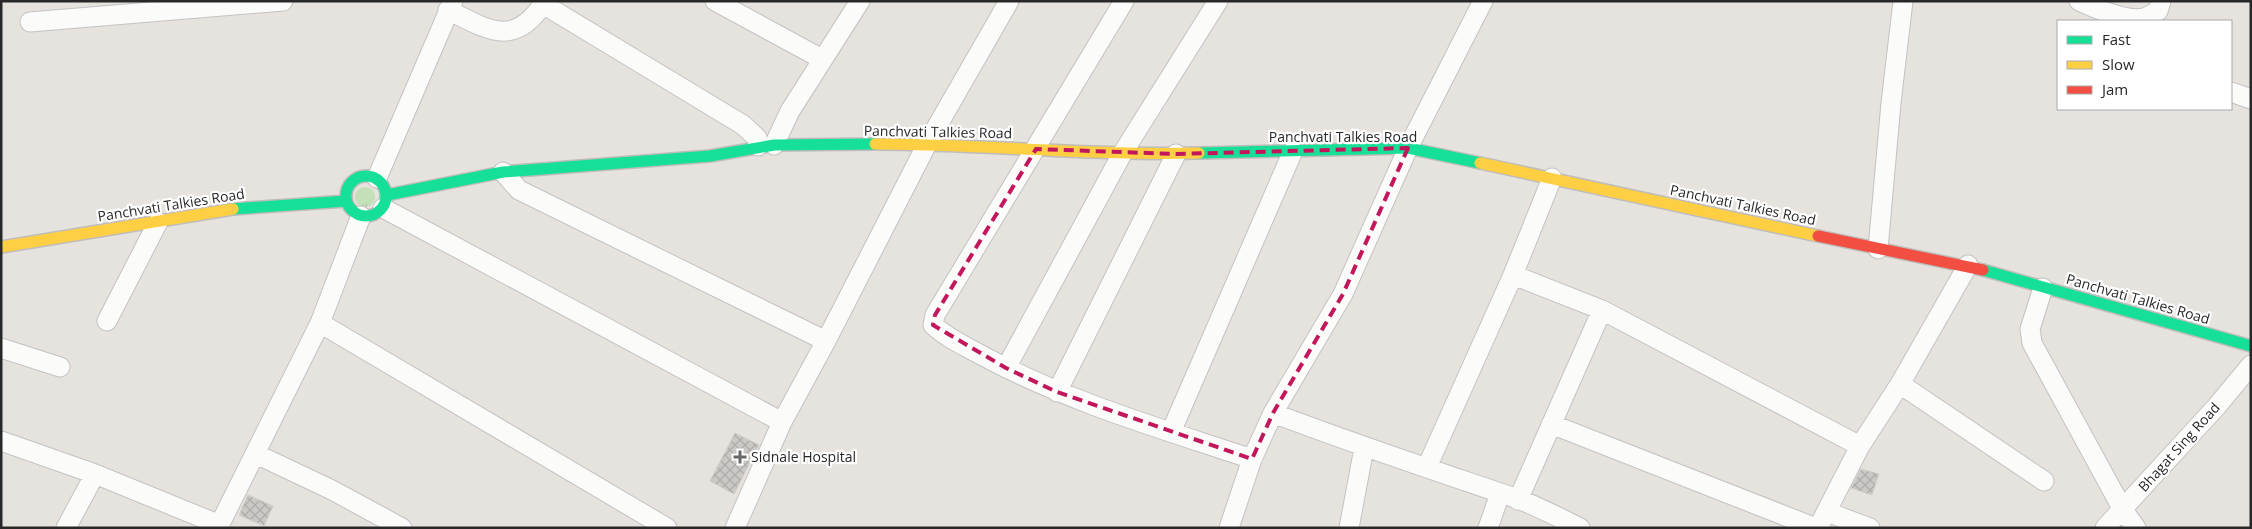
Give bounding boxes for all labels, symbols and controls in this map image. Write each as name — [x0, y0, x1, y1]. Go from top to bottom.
legend — [2057, 20, 2232, 110]
text: Fast — [2102, 29, 2131, 49]
text: Slow — [2102, 54, 2135, 74]
text: Jam — [2100, 79, 2128, 99]
street label: Panchvati Talkies Road — [864, 121, 1012, 142]
street label: Panchvati Talkies Road — [1269, 127, 1417, 146]
street label: Panchvati Talkies Road — [1668, 180, 1818, 229]
street label: Panchvati Talkies Road — [96, 184, 246, 226]
street label: Panchvati Talkies Road — [2064, 269, 2212, 328]
street label: Bhagat Sing Road — [2133, 398, 2224, 495]
place label: Sidnale Hospital — [751, 447, 856, 466]
marker: Sidnale Hospital — [733, 450, 747, 464]

